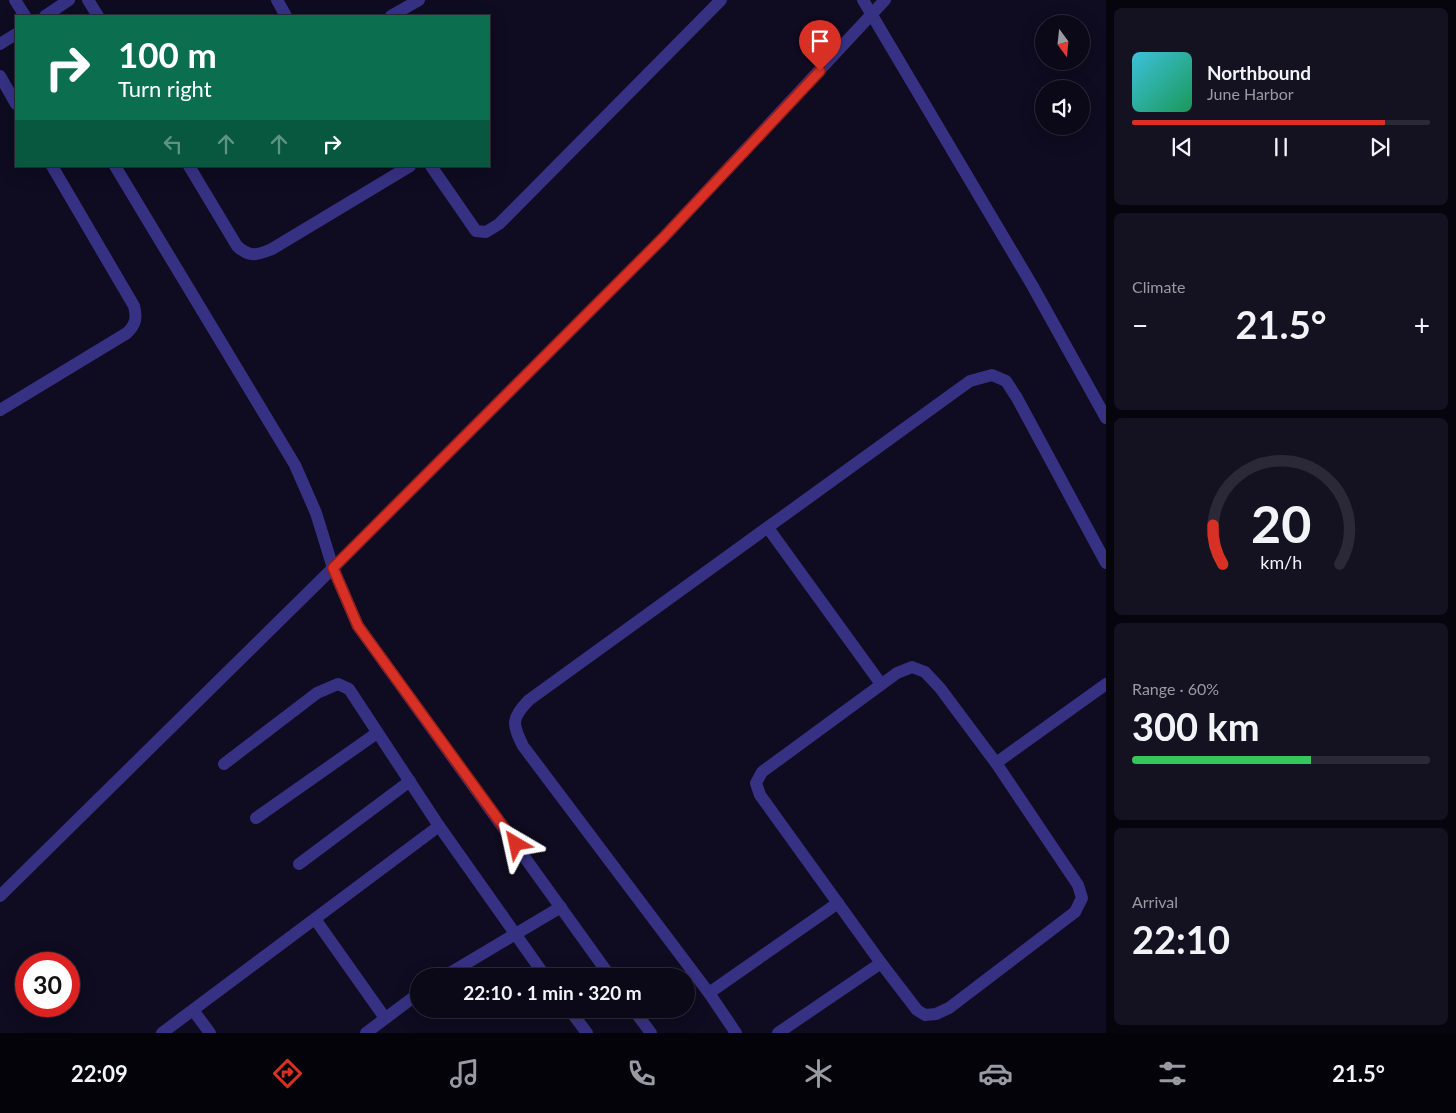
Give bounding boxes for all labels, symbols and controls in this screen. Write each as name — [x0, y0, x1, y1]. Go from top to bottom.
north arrow — [1035, 15, 1090, 70]
map controls — [1035, 15, 1090, 135]
pin — [799, 20, 841, 71]
icon: arrive — [806, 27, 834, 55]
text: 100 m — [118, 33, 217, 75]
icon: right — [35, 35, 100, 100]
text: Northbound — [1207, 61, 1311, 84]
text: Turn right — [118, 75, 212, 102]
button: sound — [1035, 80, 1090, 135]
text: June Harbor — [1207, 84, 1294, 103]
icon: left — [159, 130, 187, 158]
icon: ahead — [212, 130, 240, 158]
icon: ahead — [265, 130, 293, 158]
icon: right — [318, 130, 346, 158]
icon: previous — [1168, 133, 1196, 161]
icon: pause — [1267, 133, 1295, 161]
icon: next — [1366, 133, 1394, 161]
text: Climate — [1132, 277, 1185, 296]
text: 21.5° — [1236, 301, 1326, 347]
text: − — [1132, 308, 1148, 342]
text: + — [1414, 308, 1430, 342]
text: 20 — [1251, 492, 1311, 554]
text: km/h — [1260, 551, 1302, 573]
text: Range · 60% — [1132, 679, 1219, 698]
text: 300 km — [1132, 703, 1260, 749]
position arrow — [489, 817, 541, 869]
text: Arrival — [1132, 892, 1178, 911]
text: 22:10 — [1132, 916, 1230, 962]
speed limit sign: 30 — [15, 952, 80, 1017]
text: 22:10 · 1 min · 320 m — [463, 981, 642, 1004]
icon: directions — [270, 1056, 305, 1091]
icon: music — [447, 1056, 482, 1091]
icon: phone — [624, 1056, 659, 1091]
icon: climate — [801, 1056, 836, 1091]
icon: car — [978, 1056, 1013, 1091]
icon: filters — [1155, 1056, 1190, 1091]
text: 22:09 — [71, 1060, 128, 1087]
text: 21.5° — [1332, 1060, 1385, 1087]

